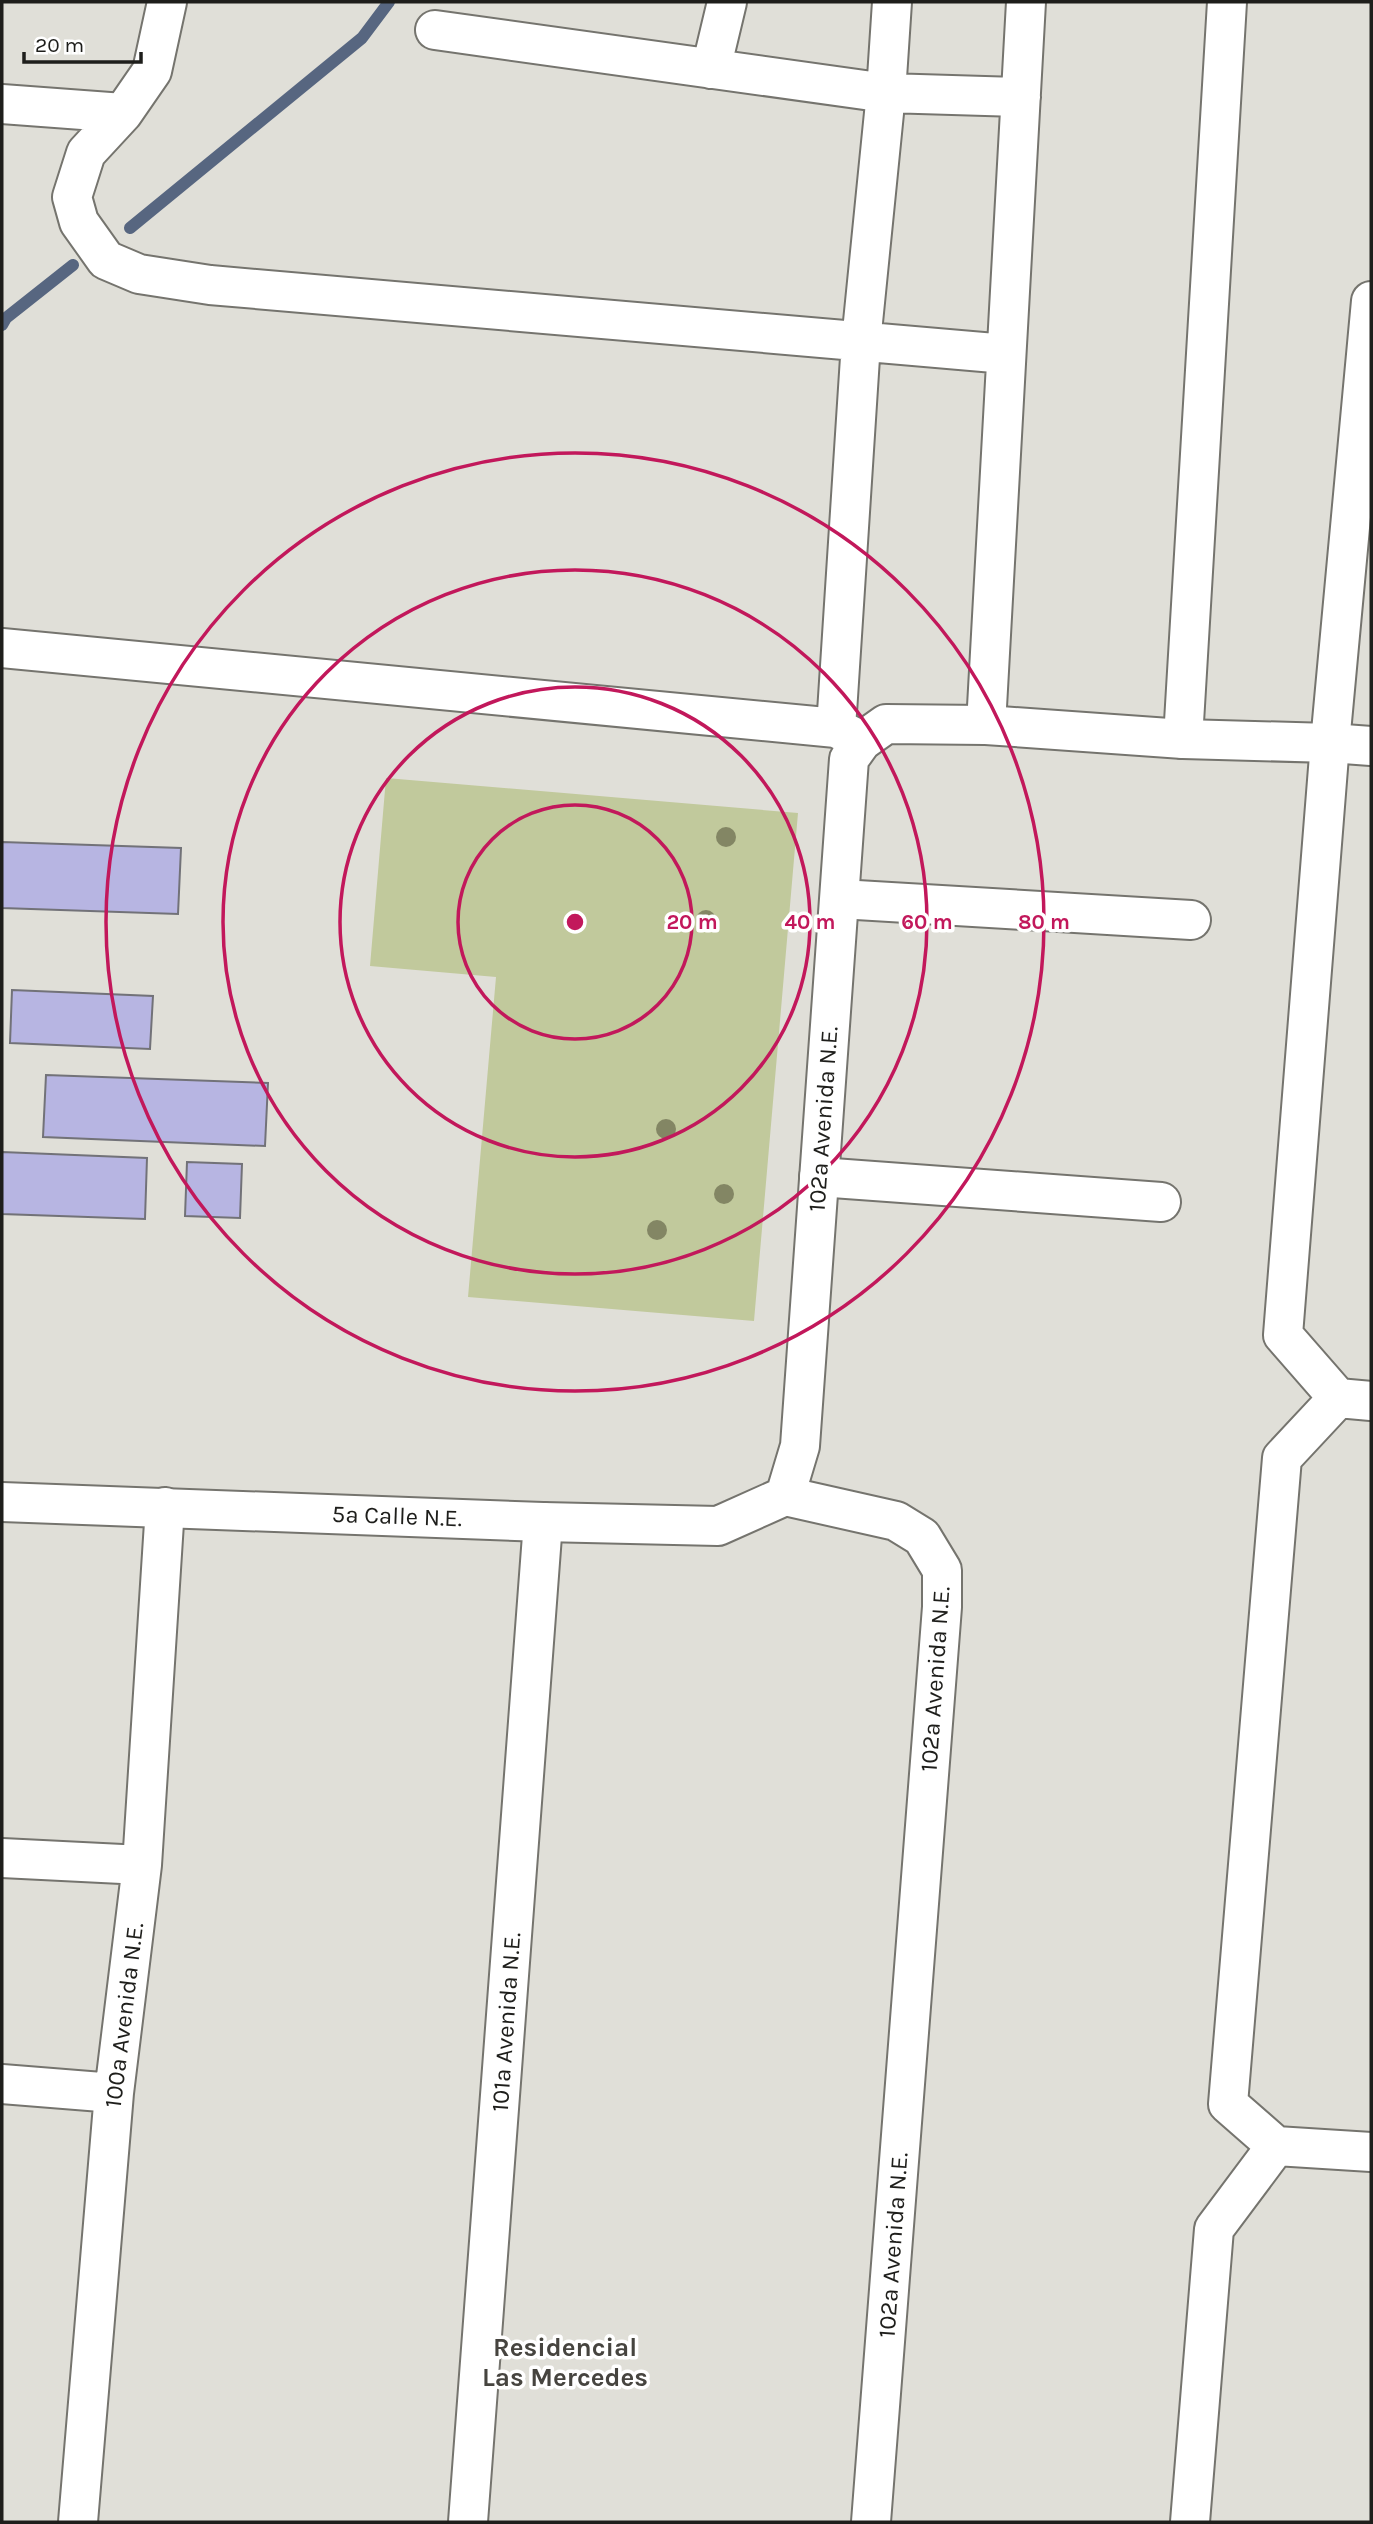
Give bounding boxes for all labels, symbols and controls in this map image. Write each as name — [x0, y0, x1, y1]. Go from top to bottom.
scale bar — [24, 21, 142, 65]
text: 20 m — [35, 33, 84, 57]
centre of rings — [563, 910, 587, 934]
text: 20 m — [666, 910, 718, 934]
text: 40 m — [784, 910, 836, 934]
text: 60 m — [901, 910, 953, 934]
text: 80 m — [1018, 910, 1070, 934]
street label: 102a Avenida N.E. — [803, 1025, 843, 1213]
street label: 5a Calle N.E. — [331, 1500, 463, 1532]
street label: 102a Avenida N.E. — [915, 1585, 955, 1773]
street label: 100a Avenida N.E. — [99, 1921, 149, 2109]
street label: 101a Avenida N.E. — [486, 1931, 526, 2113]
street label: 102a Avenida N.E. — [873, 2151, 913, 2339]
district label: Residencial Las Mercedes — [482, 2332, 648, 2393]

